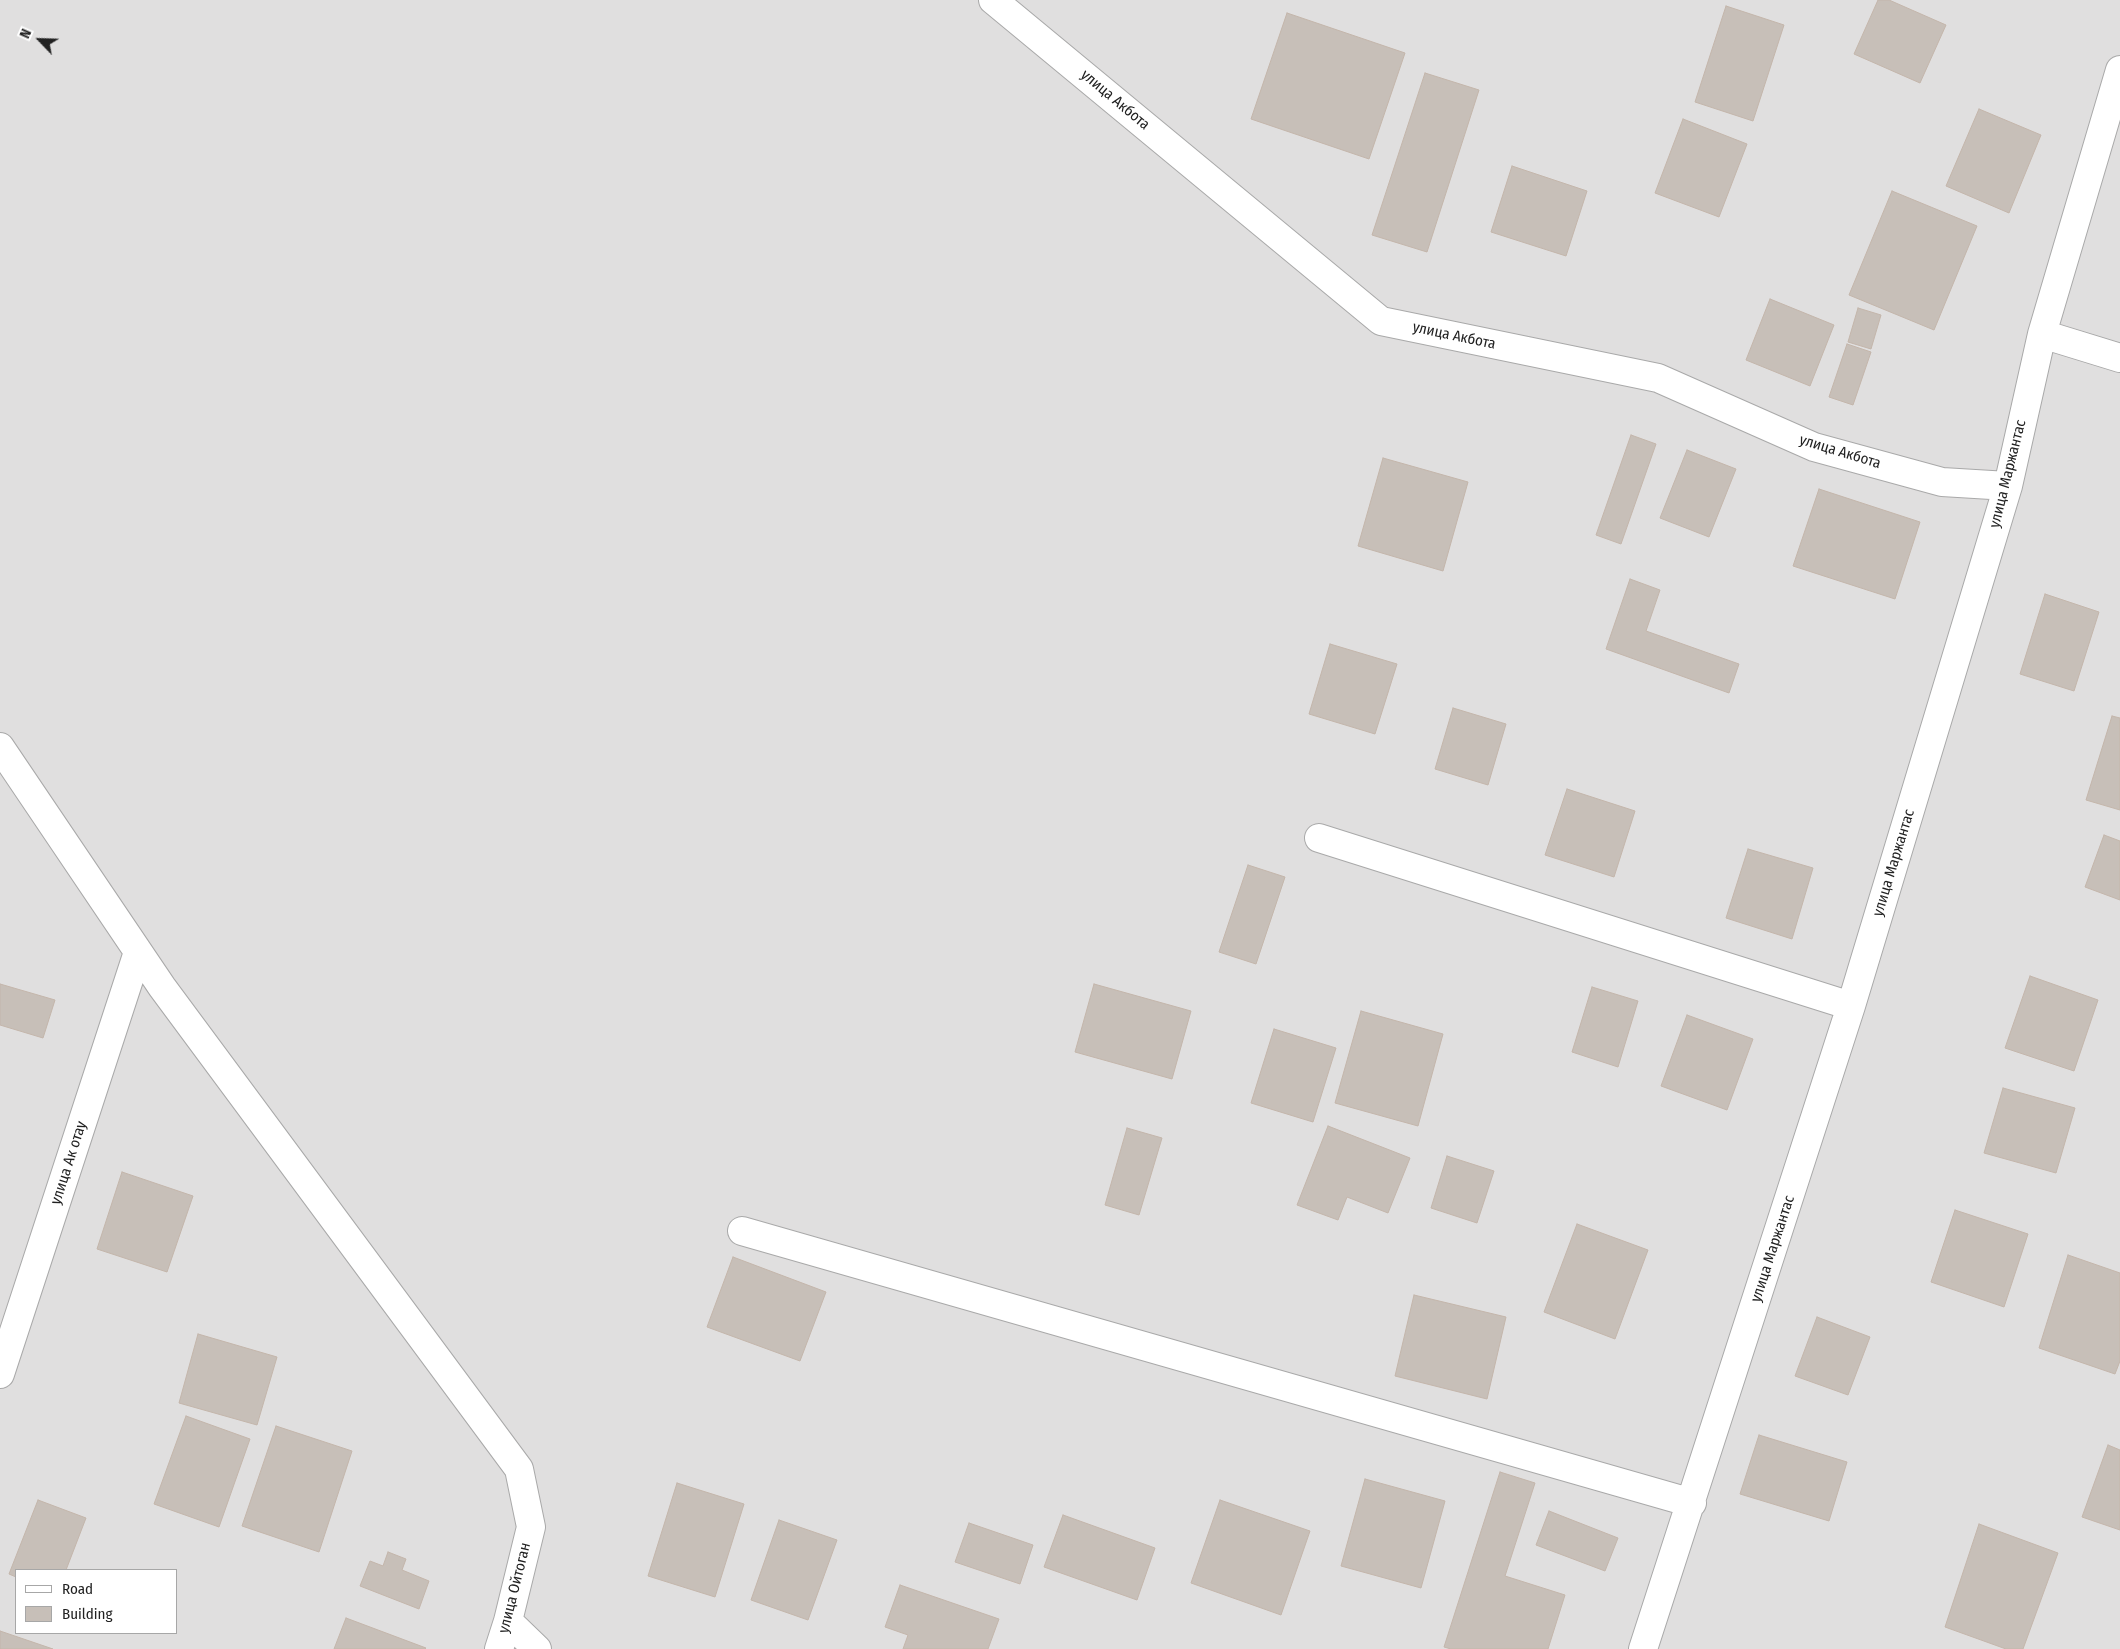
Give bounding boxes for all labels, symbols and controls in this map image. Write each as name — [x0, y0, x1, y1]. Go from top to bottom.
north arrow — [15, 15, 65, 65]
text: N — [16, 26, 35, 41]
street label: улица Акбота — [1077, 66, 1153, 134]
street label: улица Акбота — [1411, 318, 1497, 354]
street label: улица Маржантас — [1986, 418, 2030, 530]
street label: улица Акбота — [1797, 431, 1883, 473]
street label: улица Маржантас — [1869, 807, 1919, 919]
street label: улица Ак отау — [47, 1119, 91, 1207]
street label: улица Маржантас — [1747, 1193, 1799, 1305]
street label: улица Ойтоган — [495, 1541, 535, 1635]
legend — [15, 1569, 178, 1634]
text: Road — [62, 1580, 93, 1598]
text: Building — [62, 1605, 113, 1623]

